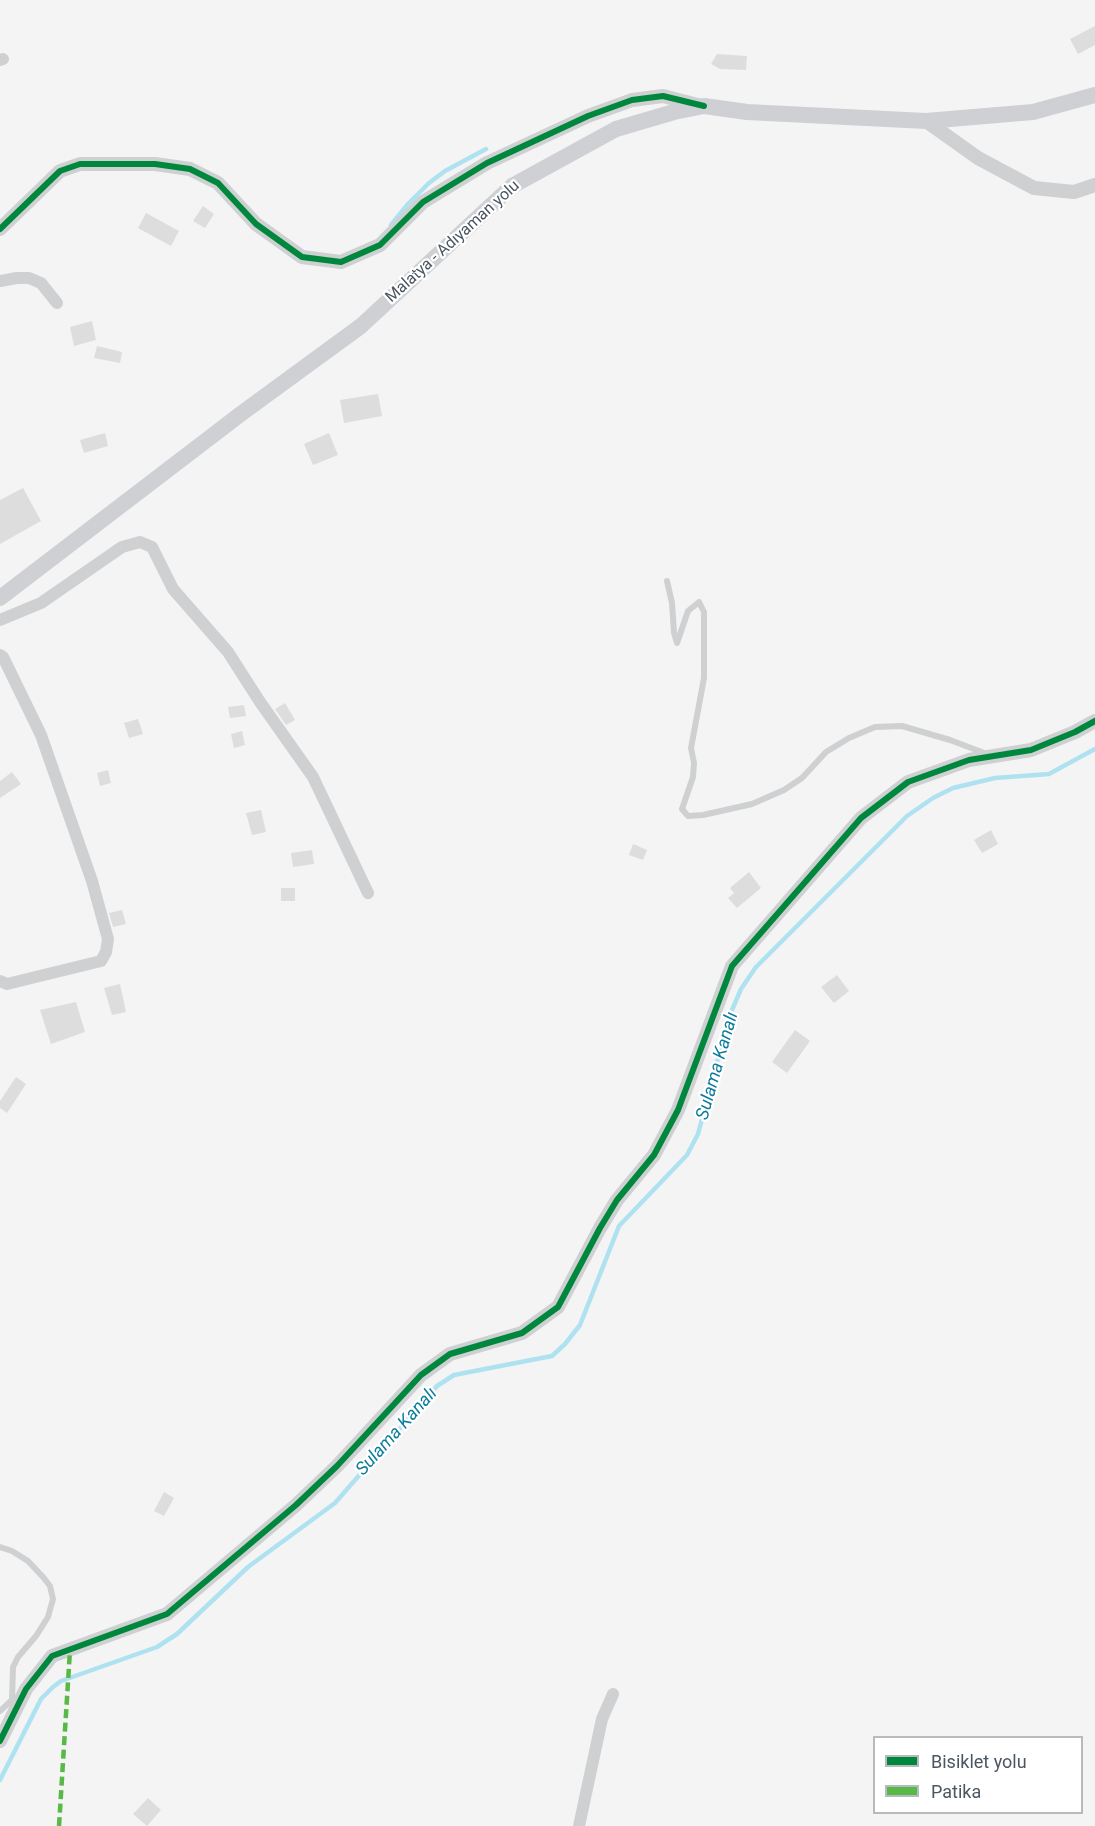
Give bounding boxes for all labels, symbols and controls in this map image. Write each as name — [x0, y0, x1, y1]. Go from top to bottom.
street label: Malatya - Adıyaman yolu — [382, 177, 524, 307]
water label: Sulama Kanalı — [692, 1010, 744, 1122]
water label: Sulama Kanalı — [352, 1383, 442, 1481]
legend — [873, 1736, 1083, 1814]
text: Bisiklet yolu — [931, 1751, 1027, 1772]
text: Patika — [931, 1781, 981, 1802]

